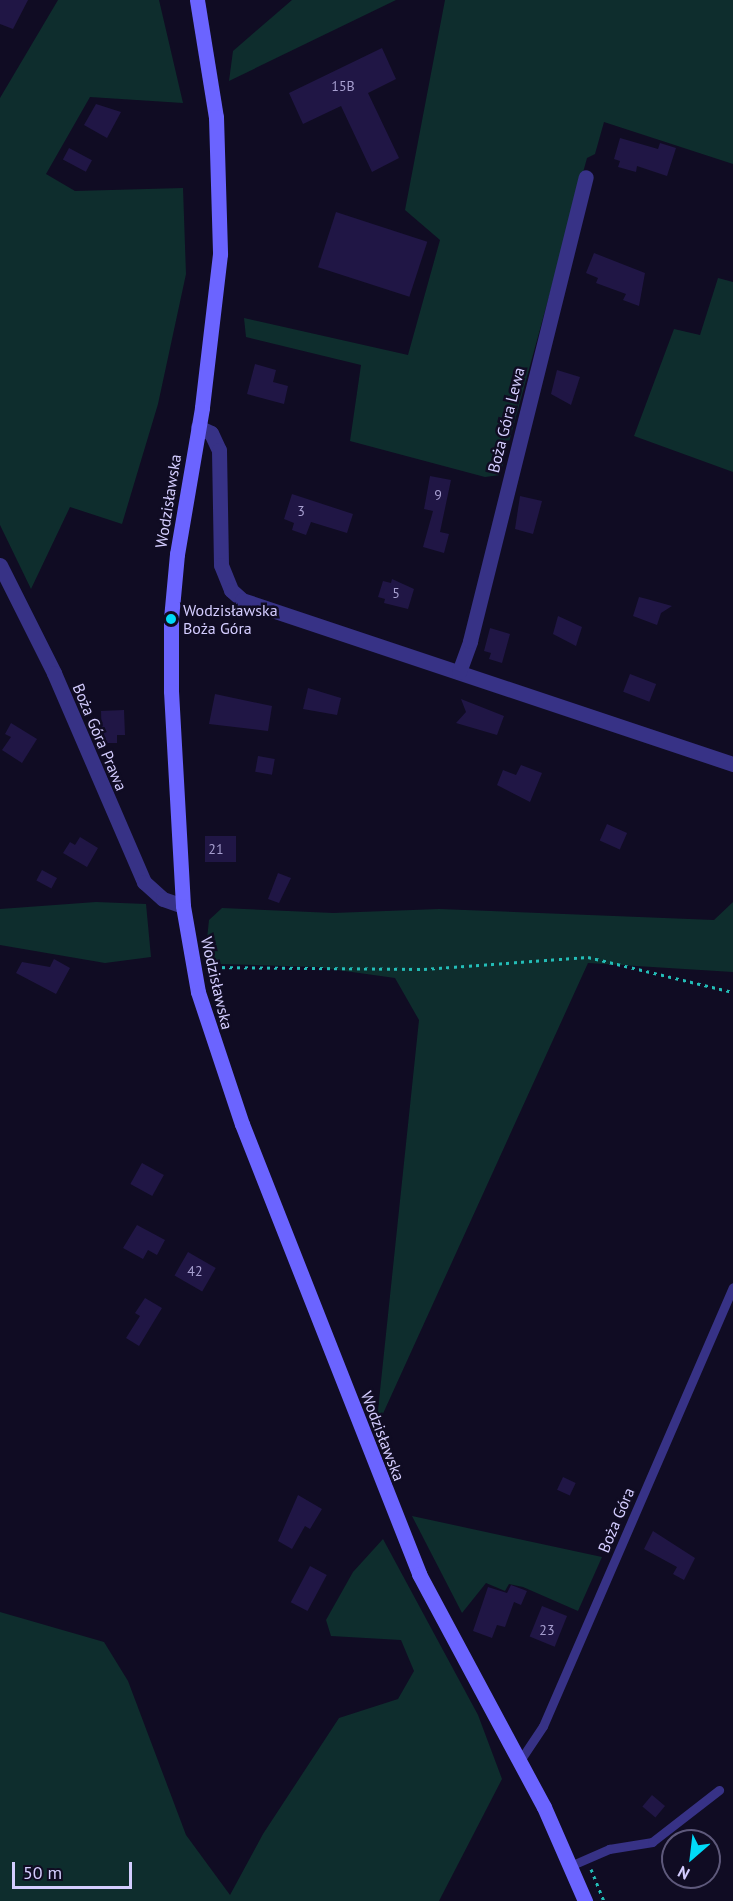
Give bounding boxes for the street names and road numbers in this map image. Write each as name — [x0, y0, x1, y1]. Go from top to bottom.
street label: Boża Góra Lewa — [484, 365, 528, 475]
street label: Wodzisławska — [151, 453, 185, 549]
street label: Boża Góra Prawa — [69, 681, 131, 793]
street label: Wodzisławska — [197, 935, 237, 1031]
street label: Wodzisławska — [357, 1388, 409, 1484]
street label: Boża Góra — [594, 1485, 638, 1555]

